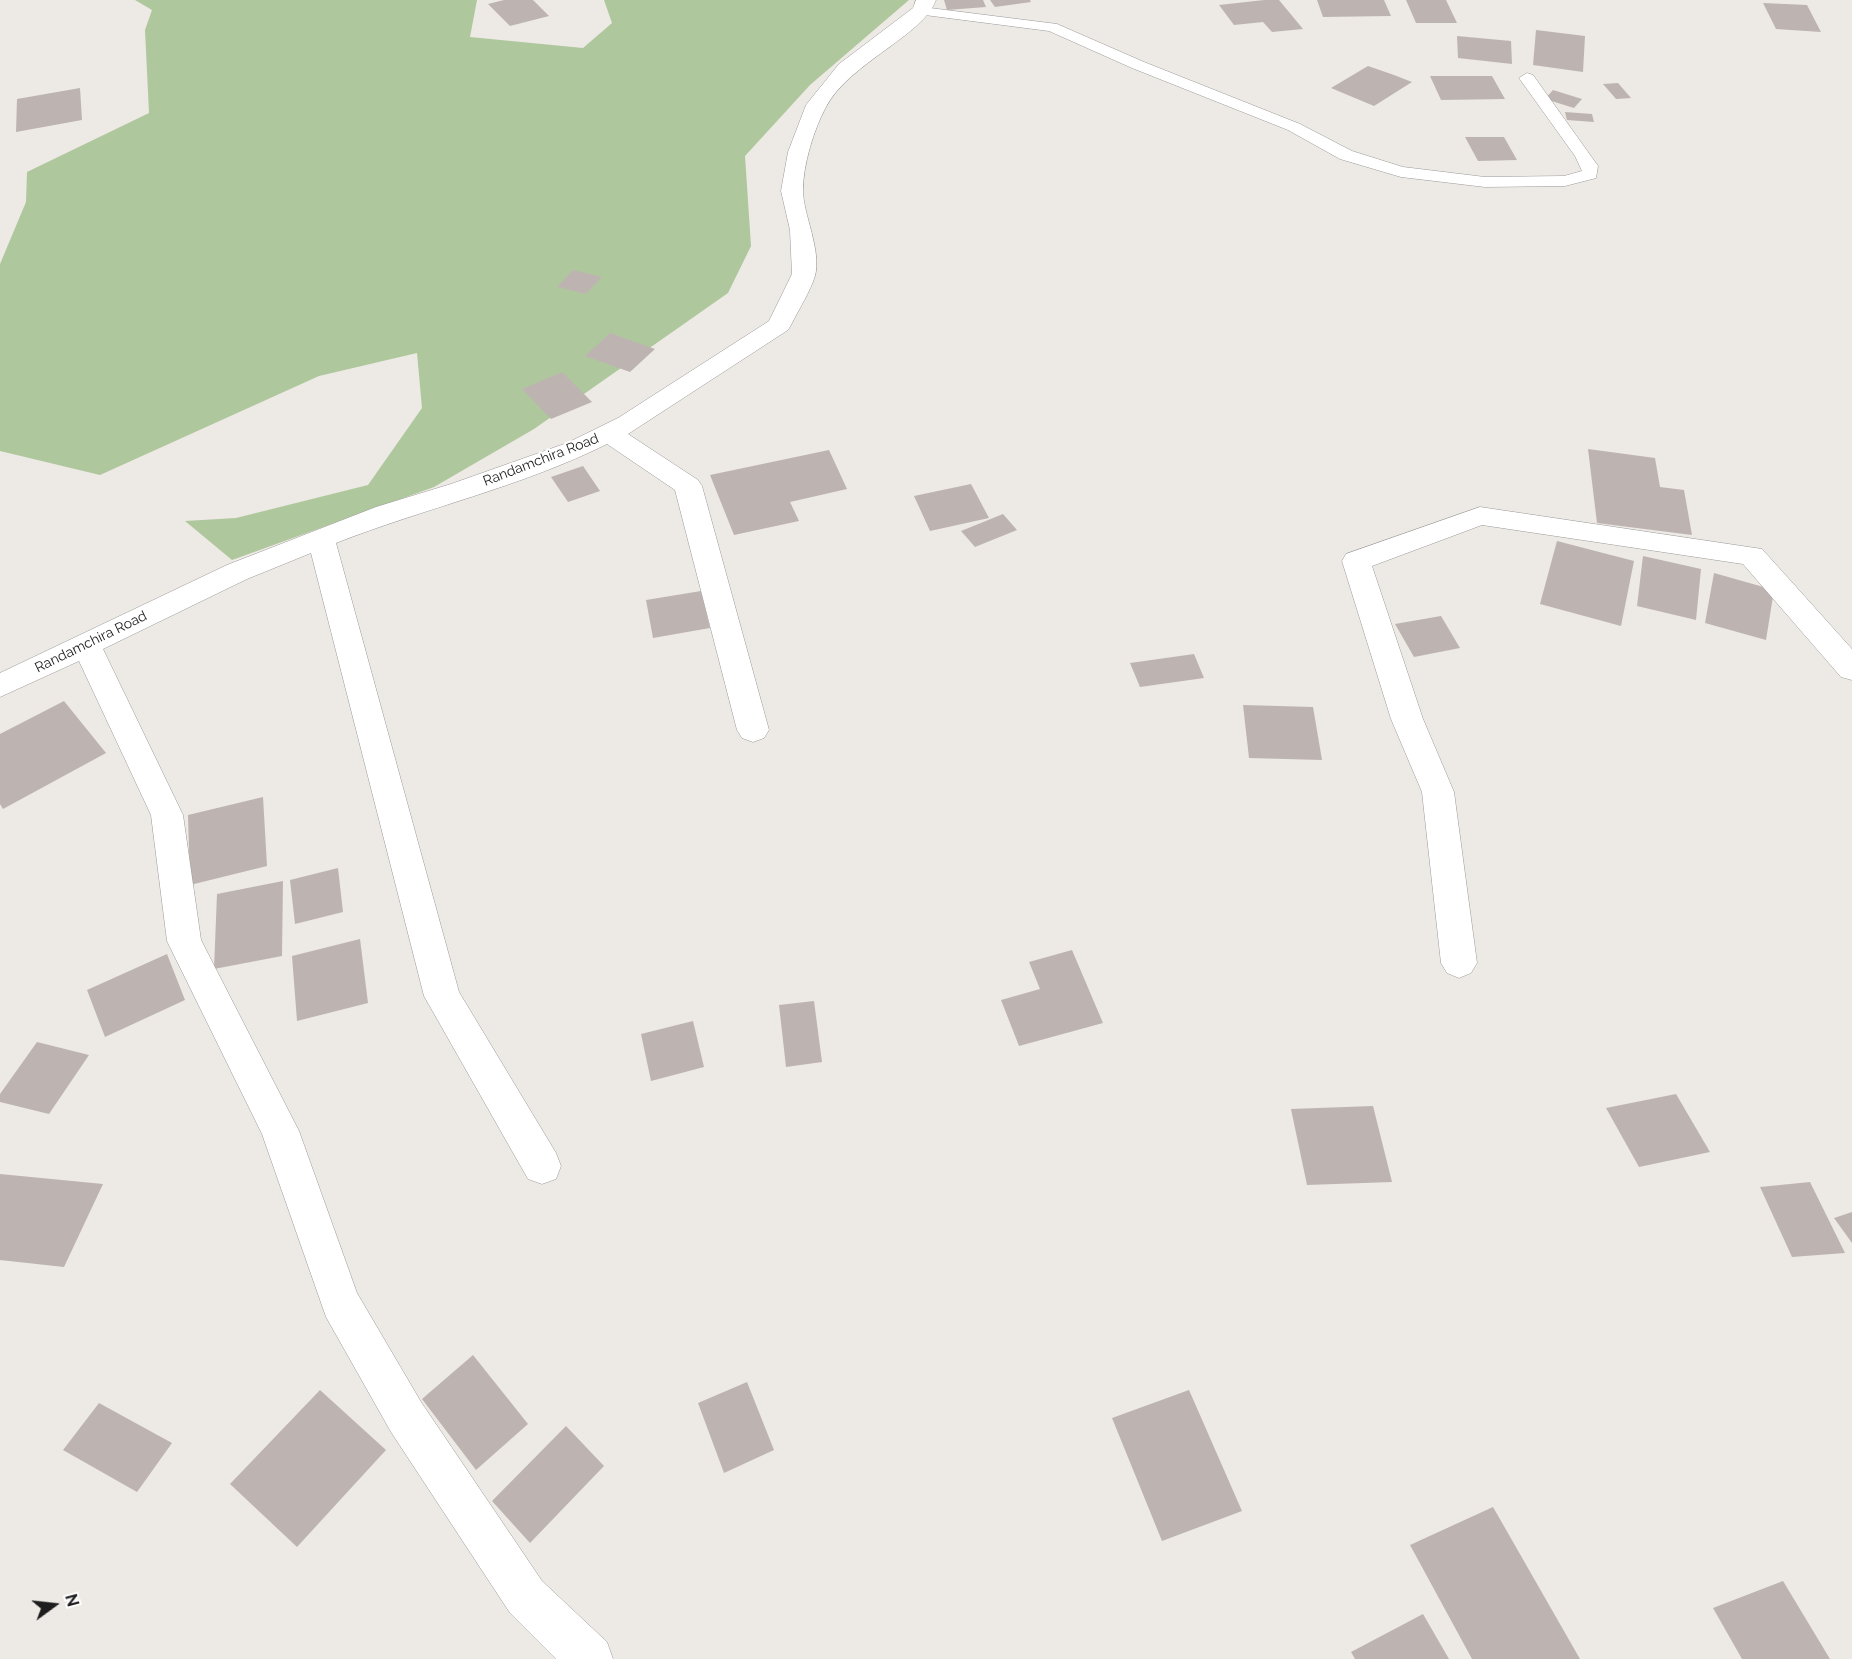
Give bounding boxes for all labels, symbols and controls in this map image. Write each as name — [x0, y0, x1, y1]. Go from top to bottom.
street label: Randamchira Road — [481, 430, 601, 490]
street label: Randamchira Road — [32, 608, 150, 676]
north arrow — [24, 1575, 84, 1635]
text: N — [61, 1592, 83, 1609]

